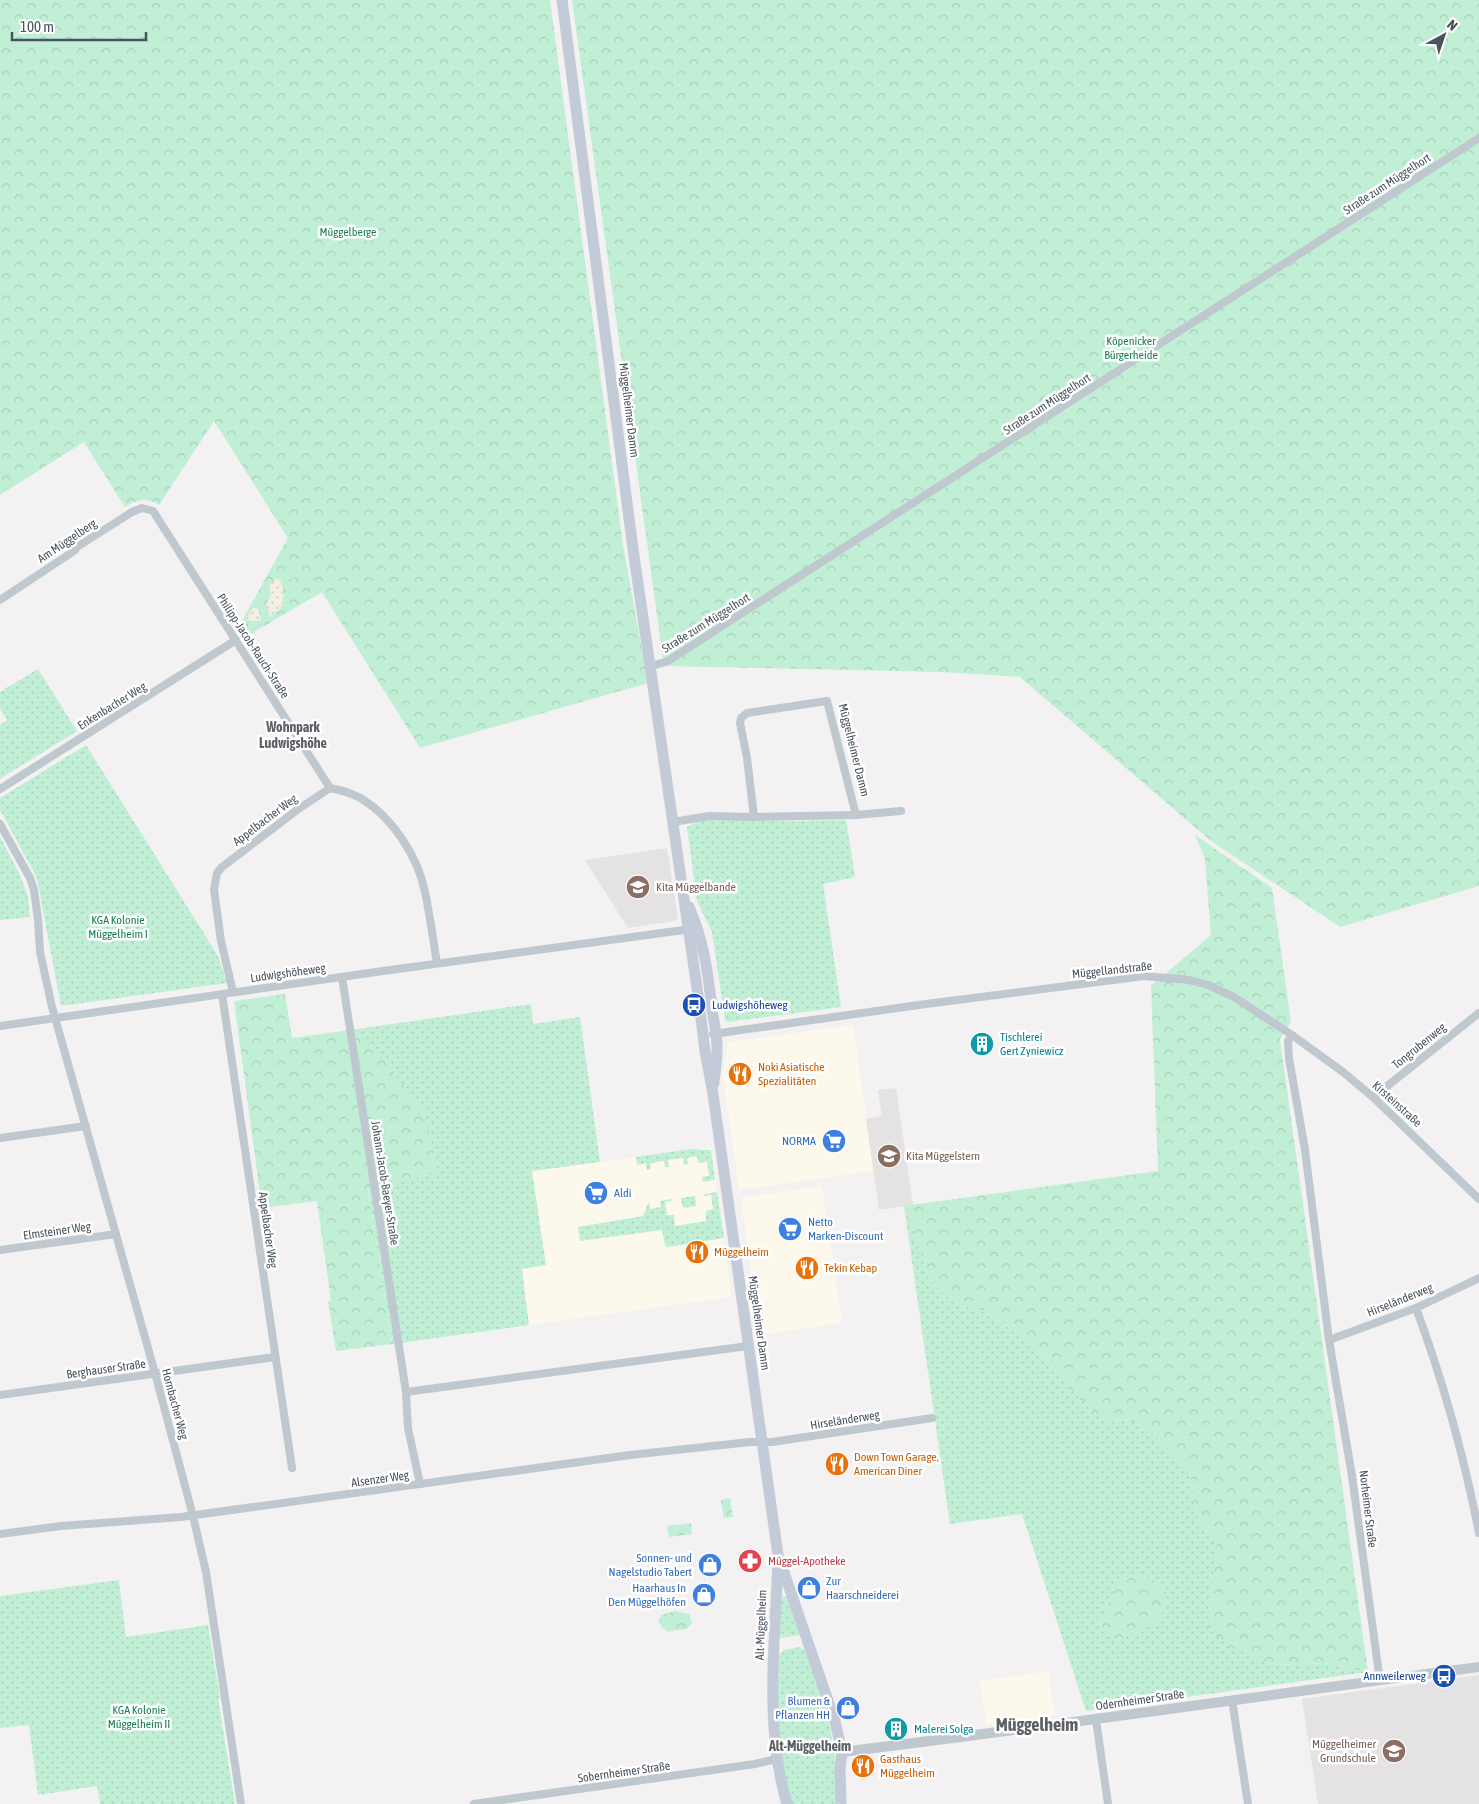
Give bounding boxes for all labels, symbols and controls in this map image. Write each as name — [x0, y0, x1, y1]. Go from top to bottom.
scale bar — [12, 10, 146, 42]
north arrow — [1419, 10, 1469, 60]
text: N — [1444, 16, 1461, 34]
text: 100 m — [20, 18, 54, 35]
street label: Straße zum Müggelhort — [1341, 150, 1434, 217]
park label: Müggelberge — [320, 225, 377, 239]
park label: Köpenicker Bürgerheide — [1104, 334, 1158, 362]
street label: Müggelheimer Damm — [616, 362, 642, 458]
street label: Straße zum Müggelhort — [1001, 370, 1094, 437]
street label: Am Müggelberg — [35, 516, 100, 566]
street label: Straße zum Müggelhort — [659, 590, 753, 656]
street label: Philipp-Jacob-Rauch-Straße — [214, 591, 292, 701]
street label: Enkenbacher Weg — [75, 679, 150, 733]
street label: Müggelheimer Damm — [836, 702, 872, 798]
district label: Wohnpark Ludwigshöhe — [259, 719, 327, 751]
street label: Appelbacher Weg — [230, 791, 301, 849]
school or university icon: Kita Müggelbande — [625, 874, 651, 900]
place label: Kita Müggelbande — [656, 880, 736, 894]
park label: KGA Kolonie Müggelheim I — [88, 913, 148, 941]
street label: Müggellandstraße — [1071, 959, 1153, 981]
street label: Ludwigshöheweg — [250, 961, 327, 985]
bus stop icon: Ludwigshöheweg — [681, 992, 707, 1018]
place label: Ludwigshöheweg — [712, 998, 789, 1012]
street label: Tongrubenweg — [1389, 1020, 1449, 1072]
place label: Tischlerei Gert Zyniewicz — [1000, 1030, 1064, 1058]
building icon: Tischlerei Gert Zyniewicz — [969, 1031, 995, 1057]
place label: Noki Asiatische Spezialitäten — [758, 1060, 825, 1088]
restaurant icon: Noki Asiatische Spezialitäten — [727, 1061, 753, 1087]
street label: Kirsteinstraße — [1369, 1078, 1425, 1130]
street label: Johann-Jacob-Baeyer-Straße — [368, 1120, 402, 1246]
supermarket icon: NORMA — [821, 1128, 847, 1154]
place label: NORMA — [782, 1134, 816, 1148]
school or university icon: Kita Müggelstern — [876, 1143, 902, 1169]
place label: Kita Müggelstern — [906, 1149, 980, 1163]
supermarket icon: Aldi — [583, 1180, 609, 1206]
place label: Aldi — [614, 1186, 631, 1200]
street label: Appelbacher Weg — [256, 1191, 280, 1270]
place label: Netto Marken-Discount — [808, 1215, 884, 1243]
supermarket icon: Netto Marken-Discount — [777, 1216, 803, 1242]
street label: Elmsteiner Weg — [22, 1219, 93, 1243]
restaurant icon: Müggelheim — [684, 1239, 710, 1265]
place label: Müggelheim — [714, 1245, 769, 1259]
restaurant icon: Tekin Kebap — [794, 1255, 820, 1281]
place label: Tekin Kebap — [824, 1261, 877, 1275]
street label: Müggelheimer Damm — [745, 1275, 773, 1371]
street label: Hirseländerweg — [1365, 1280, 1436, 1320]
street label: Berghauser Straße — [65, 1357, 147, 1381]
street label: Hornbacher Weg — [159, 1367, 191, 1442]
street label: Hirseländerweg — [809, 1407, 881, 1432]
place label: Down Town Garage, American Diner — [854, 1450, 939, 1478]
restaurant icon: Down Town Garage, American Diner — [824, 1451, 850, 1477]
street label: Alsenzer Weg — [350, 1468, 411, 1490]
street label: Norheimer Straße — [1356, 1469, 1380, 1549]
pharmacy icon: Müggel-Apotheke — [737, 1548, 763, 1574]
place label: Sonnen- und Nagelstudio Tabert — [609, 1551, 693, 1579]
shop icon: Sonnen- und Nagelstudio Tabert — [697, 1552, 723, 1578]
place label: Müggel-Apotheke — [768, 1554, 846, 1568]
place label: Zur Haarschneiderei — [826, 1574, 899, 1602]
shop icon: Zur Haarschneiderei — [796, 1575, 822, 1601]
place label: Haarhaus In Den Müggelhöfen — [608, 1581, 686, 1609]
shop icon: Haarhaus In Den Müggelhöfen — [691, 1582, 717, 1608]
street label: Alt-Müggelheim — [753, 1590, 769, 1660]
bus stop icon: Annweilerweg — [1431, 1663, 1457, 1689]
place label: Annweilerweg — [1364, 1669, 1427, 1683]
street label: Odernheimer Straße — [1095, 1687, 1185, 1713]
place label: Blumen & Pflanzen HH — [775, 1694, 831, 1722]
shop icon: Blumen & Pflanzen HH — [835, 1695, 861, 1721]
park label: KGA Kolonie Müggelheim II — [108, 1703, 170, 1731]
district label: Müggelheim — [996, 1714, 1078, 1735]
building icon: Malerei Solga — [883, 1716, 909, 1742]
place label: Malerei Solga — [914, 1722, 974, 1736]
place label: Müggelheimer Grundschule — [1312, 1737, 1376, 1765]
district label: Alt-Müggelheim — [768, 1738, 851, 1754]
school or university icon: Müggelheimer Grundschule — [1381, 1738, 1407, 1764]
place label: Gasthaus Müggelheim — [880, 1752, 935, 1780]
restaurant icon: Gasthaus Müggelheim — [850, 1753, 876, 1779]
street label: Sobernheimer Straße — [577, 1759, 671, 1785]

